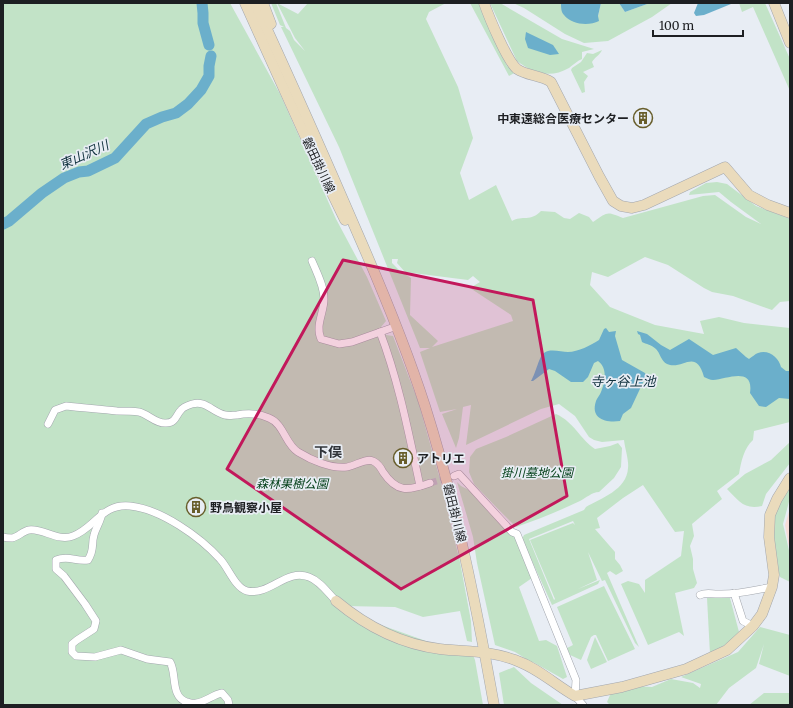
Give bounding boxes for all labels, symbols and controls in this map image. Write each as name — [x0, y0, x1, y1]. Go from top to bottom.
scale bar — [653, 12, 743, 38]
text: 100 m — [659, 18, 694, 33]
building icon: 中東遠総合医療センター — [632, 107, 654, 129]
place label: 中東遠総合医療センター — [497, 111, 629, 126]
street label: 磐田掛川線 — [300, 135, 338, 195]
water label: 東山沢川 — [57, 136, 113, 173]
water label: 寺ヶ谷上池 — [590, 373, 657, 390]
district label: 下俣 — [314, 443, 342, 461]
building icon: アトリエ — [392, 447, 414, 469]
place label: アトリエ — [417, 451, 465, 466]
park label: 掛川墓地公園 — [501, 465, 575, 480]
park label: 森林果樹公園 — [256, 476, 330, 491]
street label: 磐田掛川線 — [440, 482, 470, 544]
building icon: 野鳥観察小屋 — [185, 496, 207, 518]
place label: 野鳥観察小屋 — [210, 500, 282, 515]

